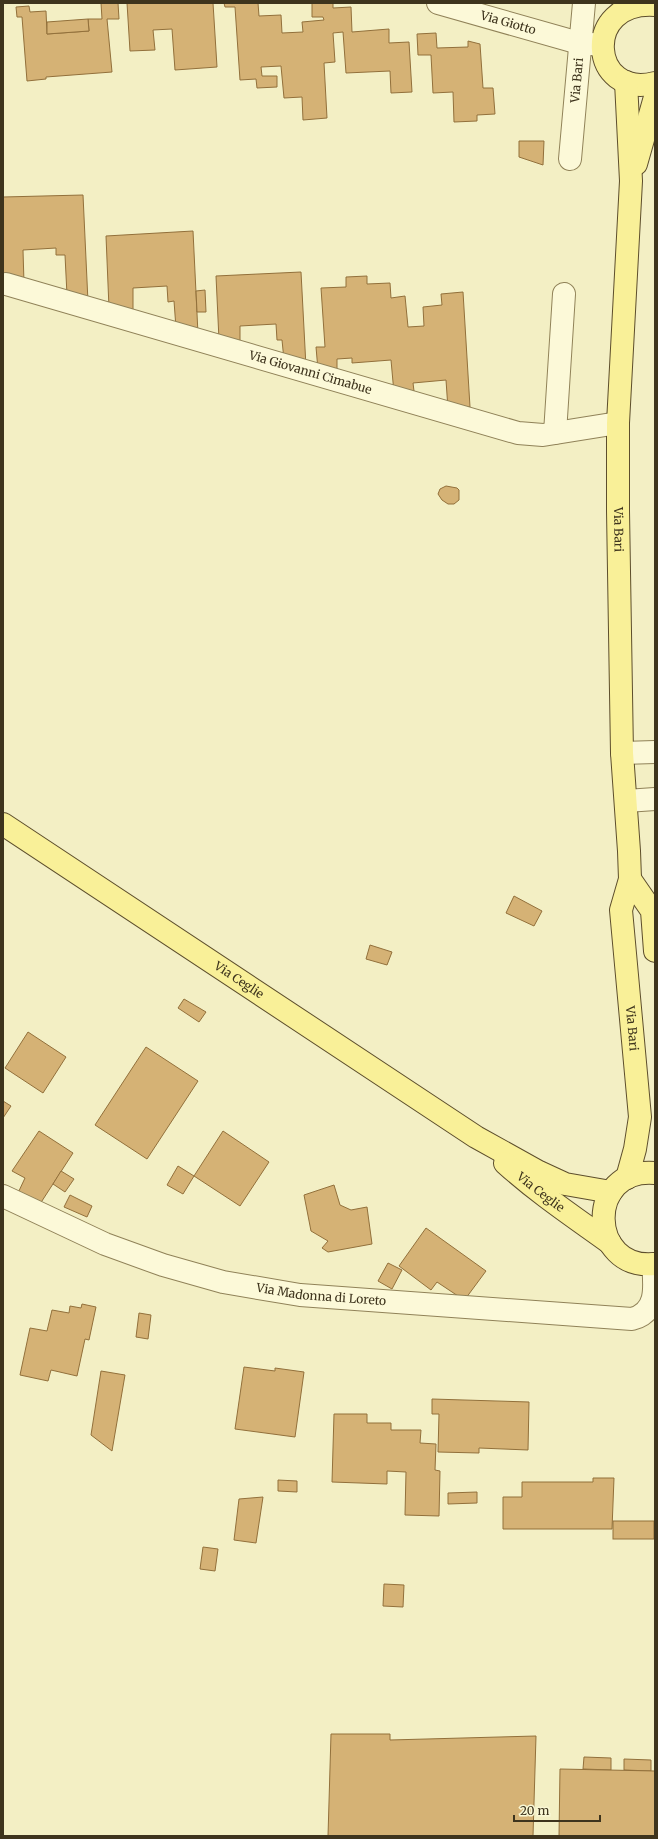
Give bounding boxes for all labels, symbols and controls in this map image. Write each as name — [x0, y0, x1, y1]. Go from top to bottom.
street label: Via Giotto — [478, 7, 538, 37]
street label: Via Bari — [567, 57, 586, 104]
street label: Via Giovanni Cimabue — [246, 347, 374, 397]
street label: Via Bari — [611, 506, 627, 552]
street label: Via Ceglie — [211, 957, 267, 1002]
street label: Via Bari — [623, 1004, 642, 1052]
street label: Via Ceglie — [513, 1168, 568, 1215]
street label: Via Madonna di Loreto — [254, 1280, 387, 1308]
scale bar — [514, 1797, 600, 1823]
text: 20 m — [520, 1803, 549, 1818]

